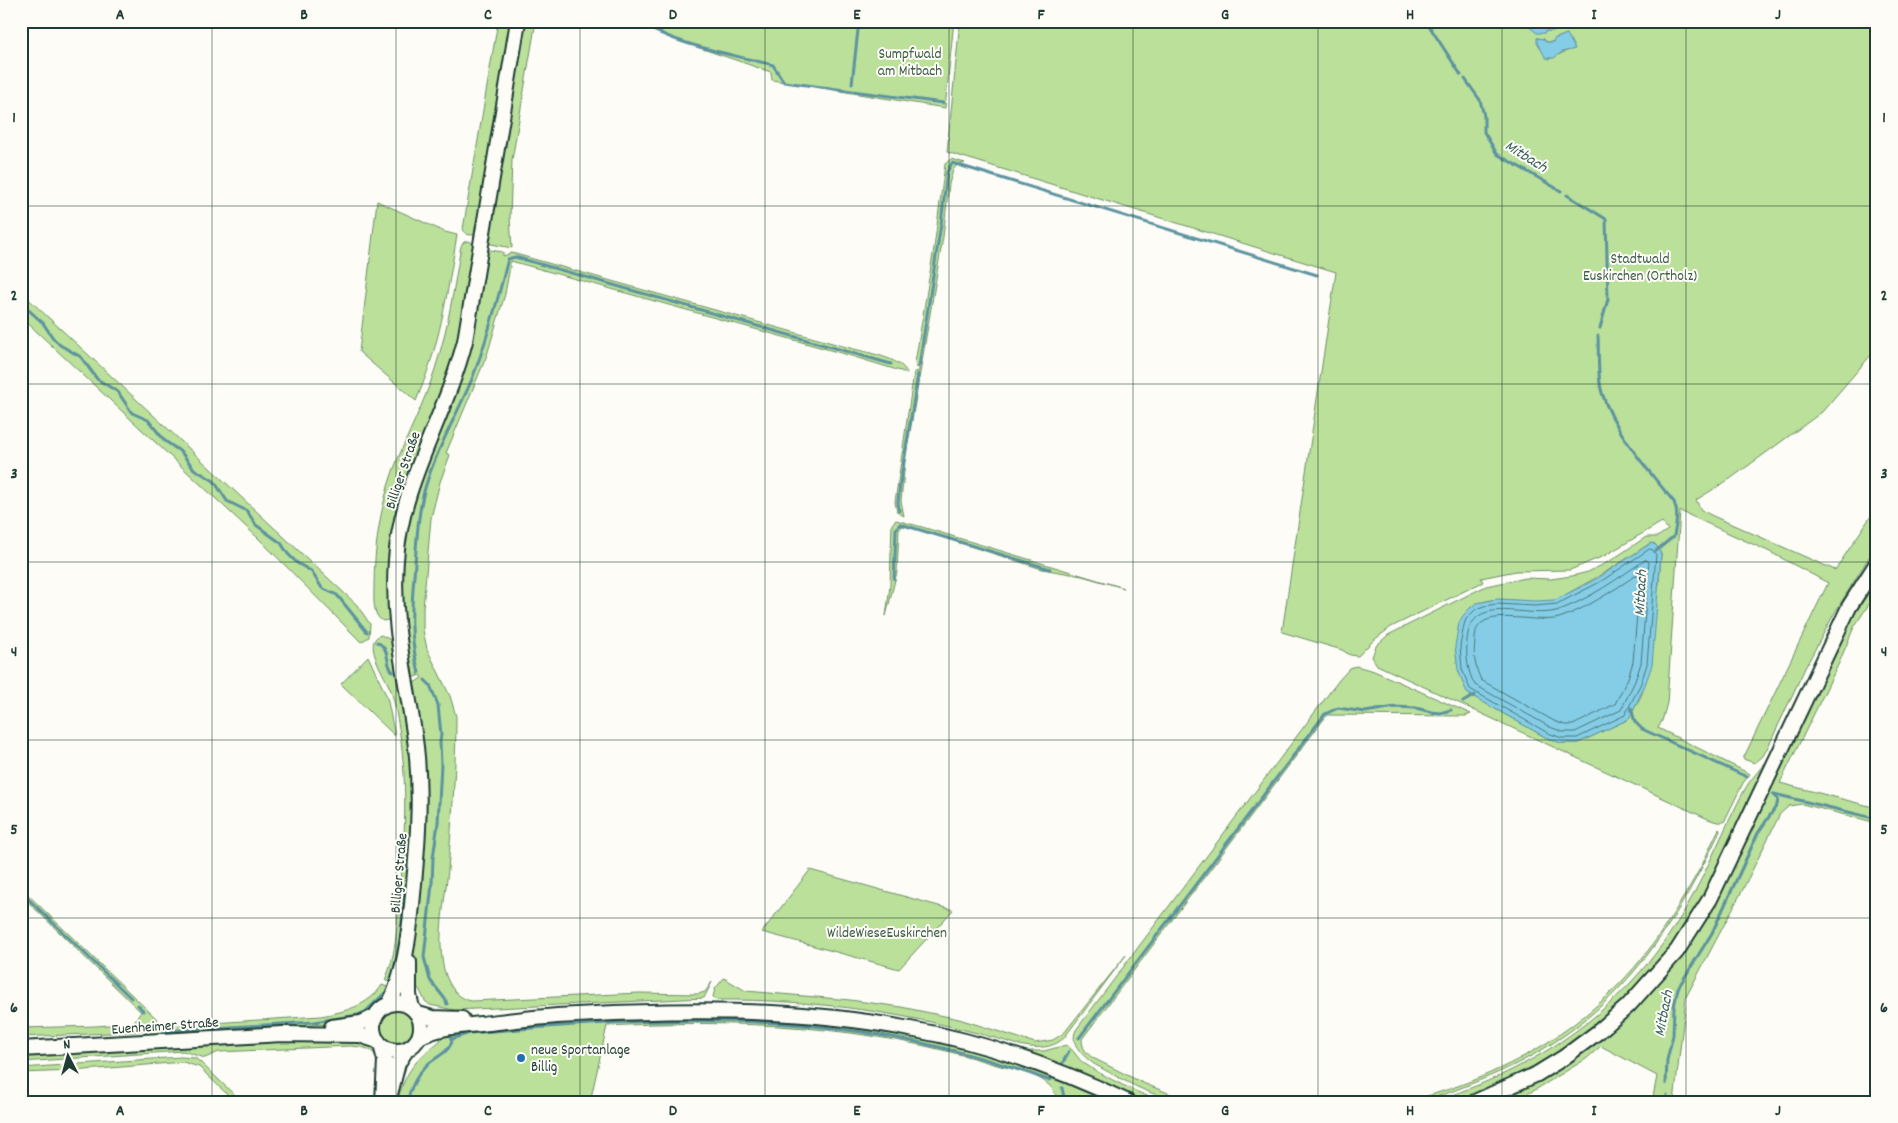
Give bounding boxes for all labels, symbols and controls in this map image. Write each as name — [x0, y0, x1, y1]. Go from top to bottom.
text: A — [116, 4, 125, 27]
text: B — [300, 4, 308, 27]
text: C — [484, 4, 492, 27]
text: D — [669, 4, 678, 27]
text: E — [853, 4, 861, 27]
text: F — [1037, 4, 1045, 27]
text: G — [1221, 4, 1229, 27]
text: H — [1406, 4, 1414, 27]
text: I — [1592, 4, 1598, 27]
text: J — [1775, 4, 1781, 27]
park label: Sumpfwald am Mitbach — [878, 44, 942, 83]
text: 1 — [12, 107, 16, 130]
text: 1 — [1882, 107, 1886, 130]
water label: Mitbach — [1500, 135, 1552, 180]
park label: Stadtwald Euskirchen (Ortholz) — [1583, 249, 1697, 288]
text: 2 — [11, 285, 18, 308]
text: 2 — [1881, 285, 1888, 308]
street label: Billiger Straße — [380, 429, 428, 512]
text: 3 — [10, 463, 18, 486]
text: 3 — [1880, 463, 1888, 486]
water label: Mitbach — [1629, 569, 1654, 617]
text: 4 — [11, 641, 17, 664]
text: 4 — [1881, 641, 1887, 664]
text: 5 — [10, 819, 18, 842]
text: 5 — [1880, 819, 1888, 842]
street label: Billiger Straße — [386, 832, 414, 914]
park label: WildeWieseEuskirchen — [827, 923, 947, 945]
water label: Mitbach — [1649, 988, 1680, 1038]
text: 6 — [10, 997, 18, 1020]
text: 6 — [1880, 997, 1888, 1020]
street label: Euenheimer Straße — [111, 1012, 220, 1042]
north arrow — [42, 1030, 92, 1080]
text: N — [62, 1035, 71, 1055]
place label: neue Sportanlage Billig — [531, 1040, 630, 1079]
marker: neue Sportanlage Billig — [515, 1052, 527, 1064]
text: A — [116, 1100, 125, 1123]
text: B — [300, 1100, 308, 1123]
text: C — [484, 1100, 492, 1123]
text: D — [669, 1100, 678, 1123]
text: E — [853, 1100, 861, 1123]
text: F — [1037, 1100, 1045, 1123]
text: G — [1221, 1100, 1229, 1123]
text: H — [1406, 1100, 1414, 1123]
text: I — [1592, 1100, 1598, 1123]
text: J — [1775, 1100, 1781, 1123]

